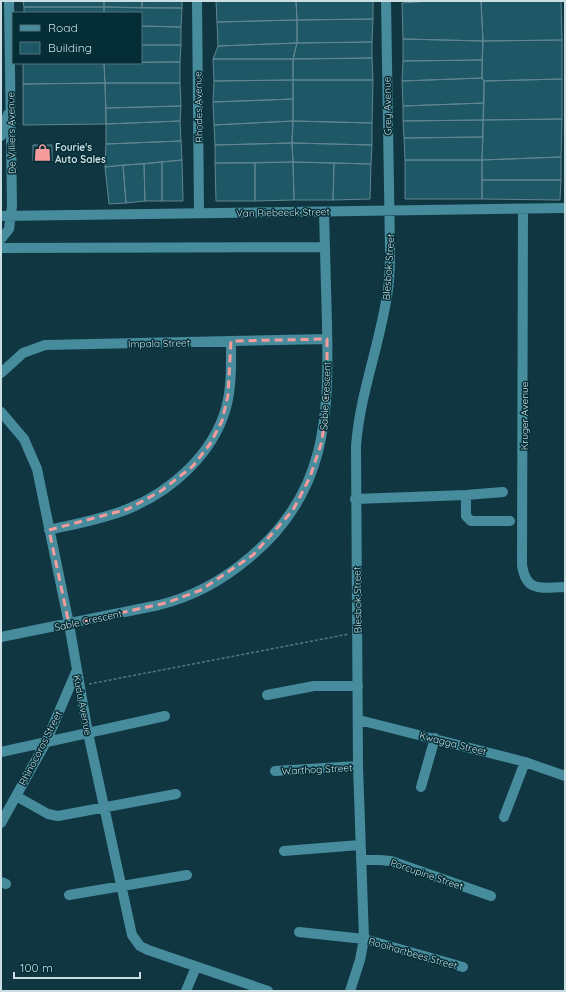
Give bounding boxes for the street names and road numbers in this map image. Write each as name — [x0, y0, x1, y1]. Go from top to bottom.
street label: Rhodes Avenue — [191, 71, 206, 143]
street label: Grey Avenue — [380, 76, 395, 135]
street label: De Villiers Avenue — [4, 91, 19, 174]
street label: Van Riebeeck Street — [236, 205, 330, 220]
street label: Blesbok Street — [380, 233, 397, 301]
street label: Impala Street — [128, 336, 191, 351]
street label: Sable Crescent — [317, 361, 334, 431]
street label: Kruger Avenue — [518, 381, 531, 450]
street label: Blesbok Street — [350, 566, 365, 633]
street label: Sable Crescent — [53, 607, 124, 634]
street label: Kudu Avenue — [70, 674, 95, 737]
street label: Rhinocoros Street — [16, 708, 65, 788]
street label: Kwagga Street — [418, 729, 488, 758]
street label: Warthog Street — [281, 761, 353, 778]
street label: Porcupine Street — [389, 856, 466, 893]
street label: Rooihartbees Street — [367, 935, 459, 973]

